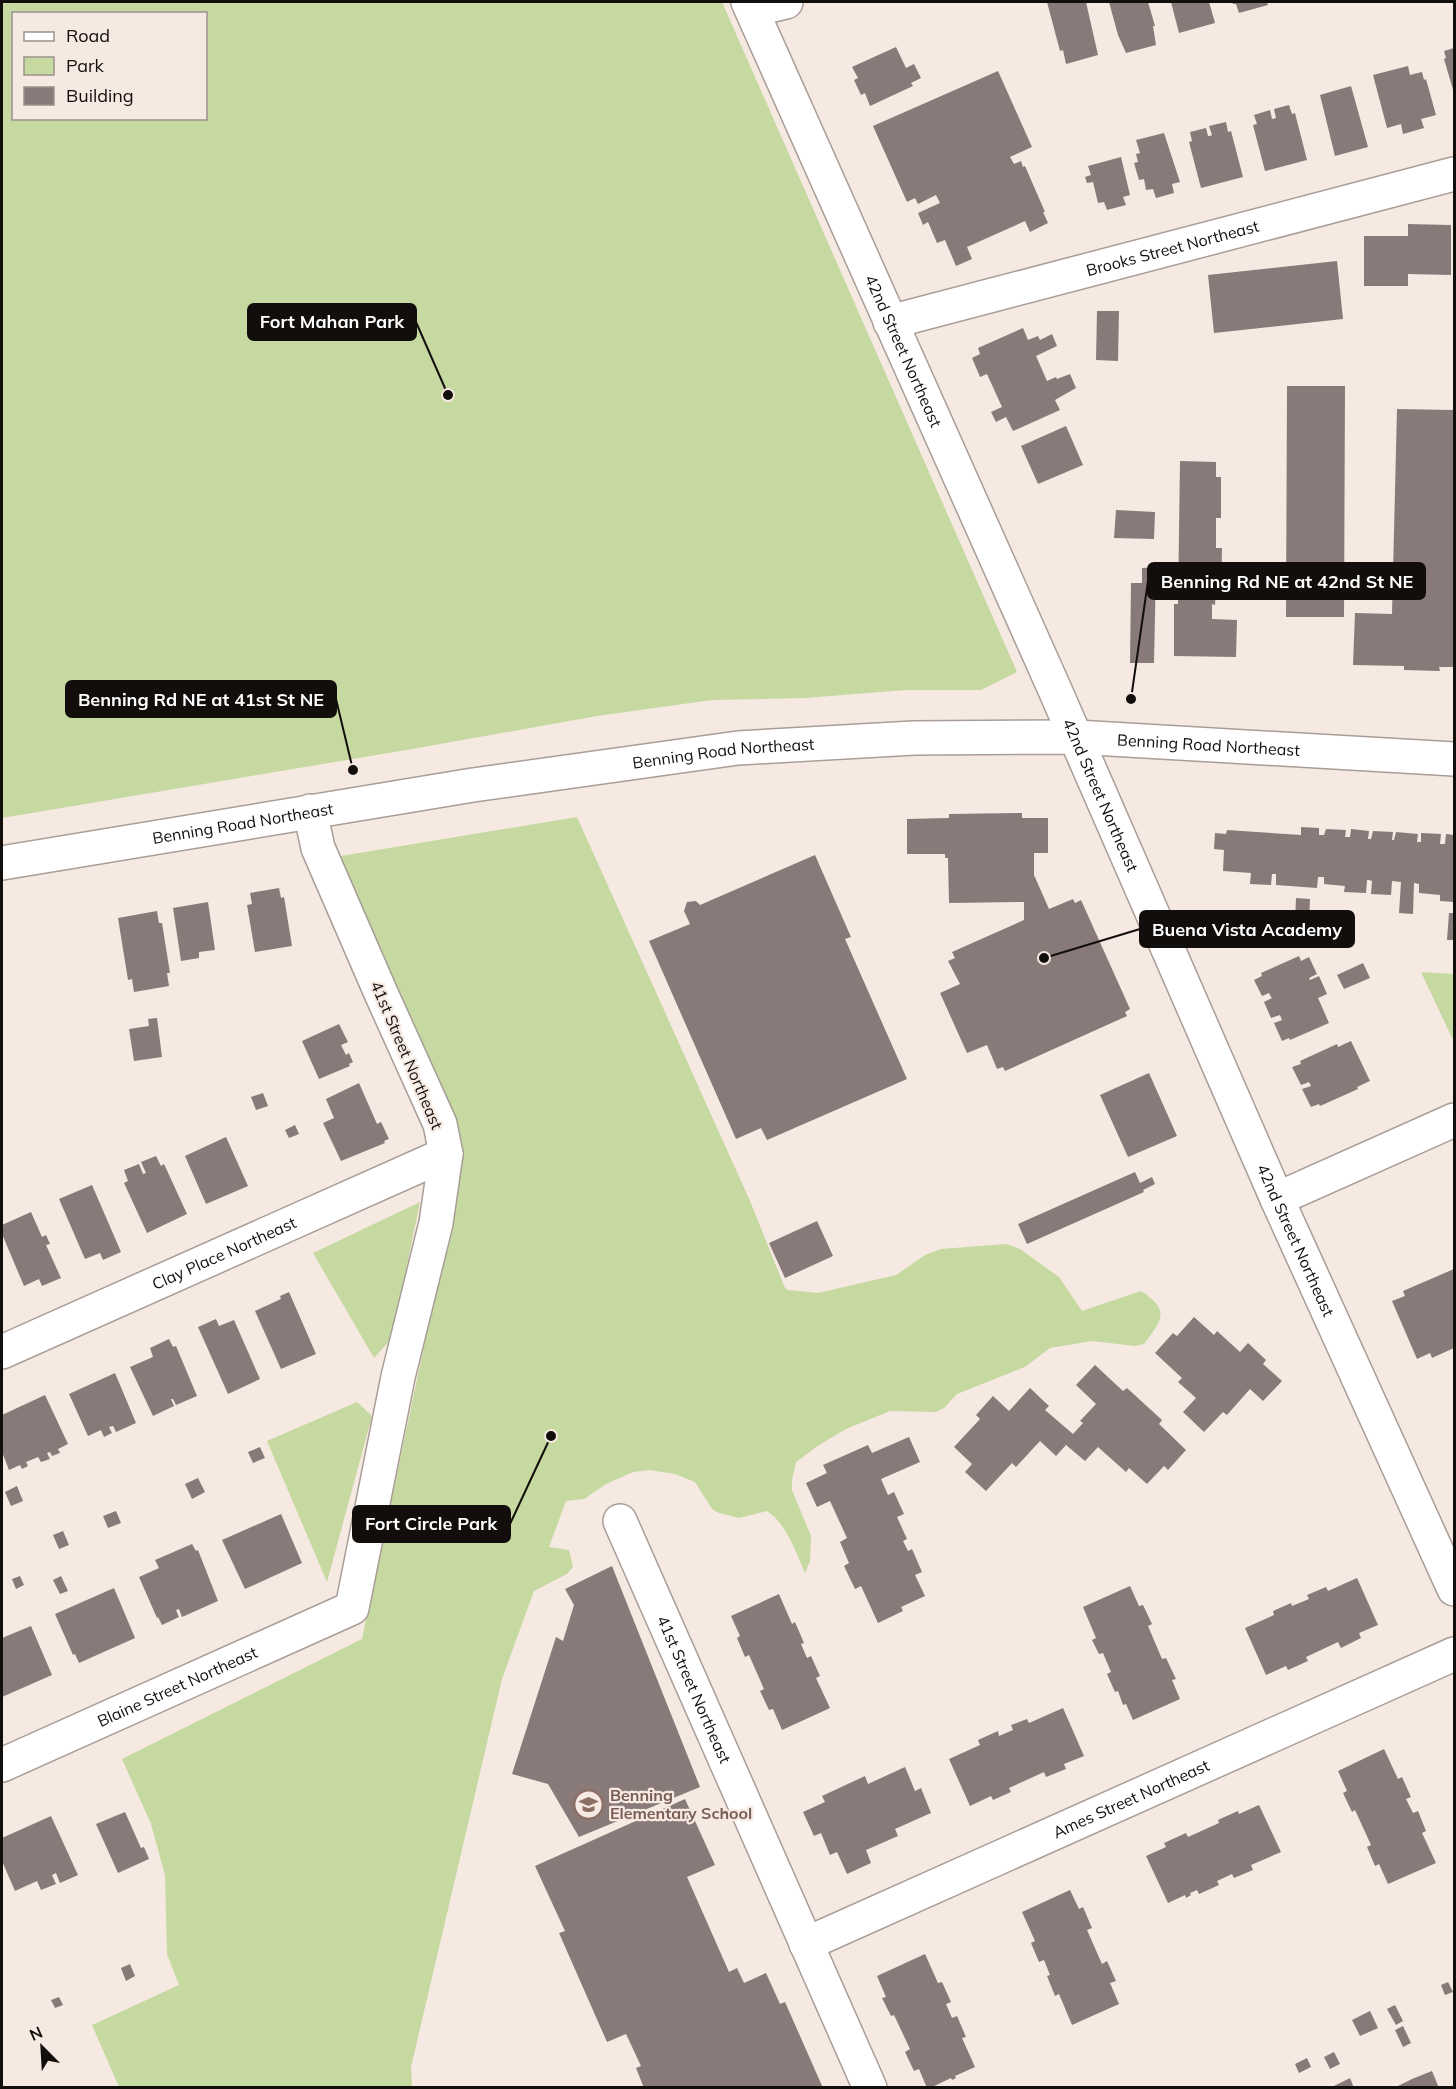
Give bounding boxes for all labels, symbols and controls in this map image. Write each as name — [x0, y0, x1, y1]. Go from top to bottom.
legend — [12, 12, 207, 120]
text: Road — [66, 24, 110, 47]
text: Park — [66, 54, 105, 77]
text: Building — [66, 84, 134, 107]
street label: Brooks Street Northeast — [1084, 216, 1261, 280]
street label: 42nd Street Northeast — [861, 271, 947, 431]
callout: Fort Mahan Park — [248, 304, 416, 340]
text: Fort Mahan Park — [260, 310, 405, 333]
callout: Benning Rd NE at 42nd St NE — [1148, 563, 1425, 599]
text: Benning Rd NE at 42nd St NE — [1161, 570, 1413, 593]
callout: Benning Rd NE at 41st St NE — [66, 681, 336, 717]
text: Benning Rd NE at 41st St NE — [78, 688, 324, 711]
street label: 42nd Street Northeast — [1059, 715, 1143, 875]
street label: Benning Road Northeast — [1117, 729, 1301, 760]
street label: Benning Road Northeast — [631, 734, 815, 773]
street label: Benning Road Northeast — [151, 798, 335, 848]
callout: Buena Vista Academy — [1140, 911, 1354, 947]
text: Buena Vista Academy — [1152, 918, 1342, 941]
street label: 41st Street Northeast — [367, 978, 447, 1133]
street label: 42nd Street Northeast — [1253, 1161, 1339, 1320]
street label: Clay Place Northeast — [149, 1212, 299, 1294]
callout: Fort Circle Park — [353, 1506, 510, 1542]
text: Fort Circle Park — [365, 1512, 498, 1535]
street label: 41st Street Northeast — [653, 1612, 736, 1767]
street label: Blaine Street Northeast — [94, 1642, 261, 1731]
street label: Ames Street Northeast — [1050, 1755, 1213, 1842]
place label: Benning Elementary School — [610, 1785, 752, 1823]
school or university icon: Benning Elementary School — [573, 1788, 605, 1820]
north arrow — [12, 2017, 72, 2077]
text: N — [26, 2022, 45, 2045]

